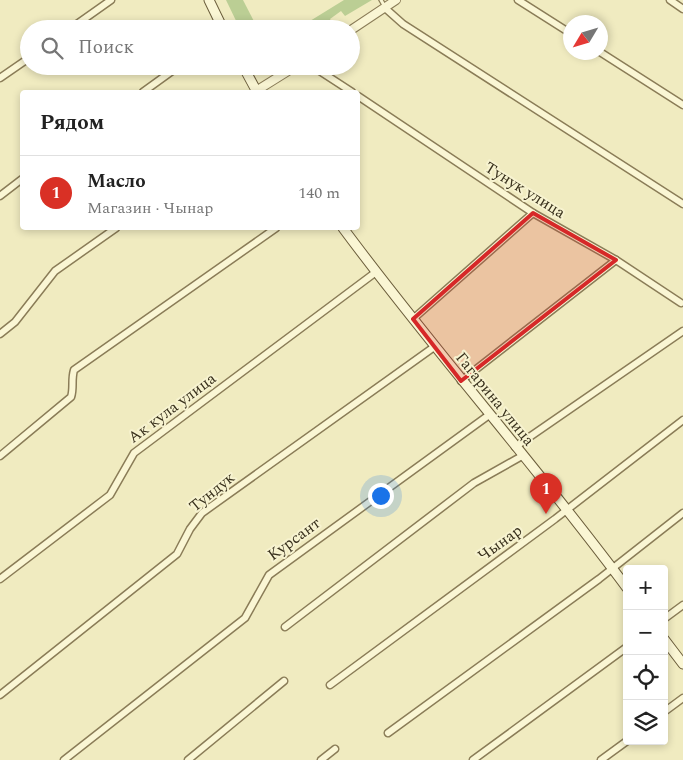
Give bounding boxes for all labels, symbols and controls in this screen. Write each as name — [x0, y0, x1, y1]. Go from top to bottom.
north arrow — [563, 15, 608, 60]
search box — [20, 20, 360, 75]
text: Поиск — [78, 33, 134, 62]
icon: search — [38, 34, 66, 62]
text: Рядом — [40, 107, 104, 139]
street label: Тунук улица — [480, 156, 570, 225]
text: Масло — [87, 167, 146, 196]
text: 1 — [52, 181, 60, 205]
text: 140 m — [298, 181, 340, 205]
text: Магазин · Чынар — [87, 196, 213, 220]
street label: Гагарина улица — [450, 347, 541, 451]
street label: Ак кула улица — [123, 367, 221, 449]
street label: Тундук — [184, 466, 240, 518]
pin: 1 — [530, 473, 562, 514]
your location — [368, 483, 394, 509]
street label: Курсант — [262, 511, 326, 567]
street label: Чынар — [473, 519, 527, 567]
map controls — [623, 565, 668, 745]
button: + — [623, 565, 668, 610]
button: − — [623, 610, 668, 655]
button: locate — [623, 655, 668, 700]
button: layers — [623, 700, 668, 745]

